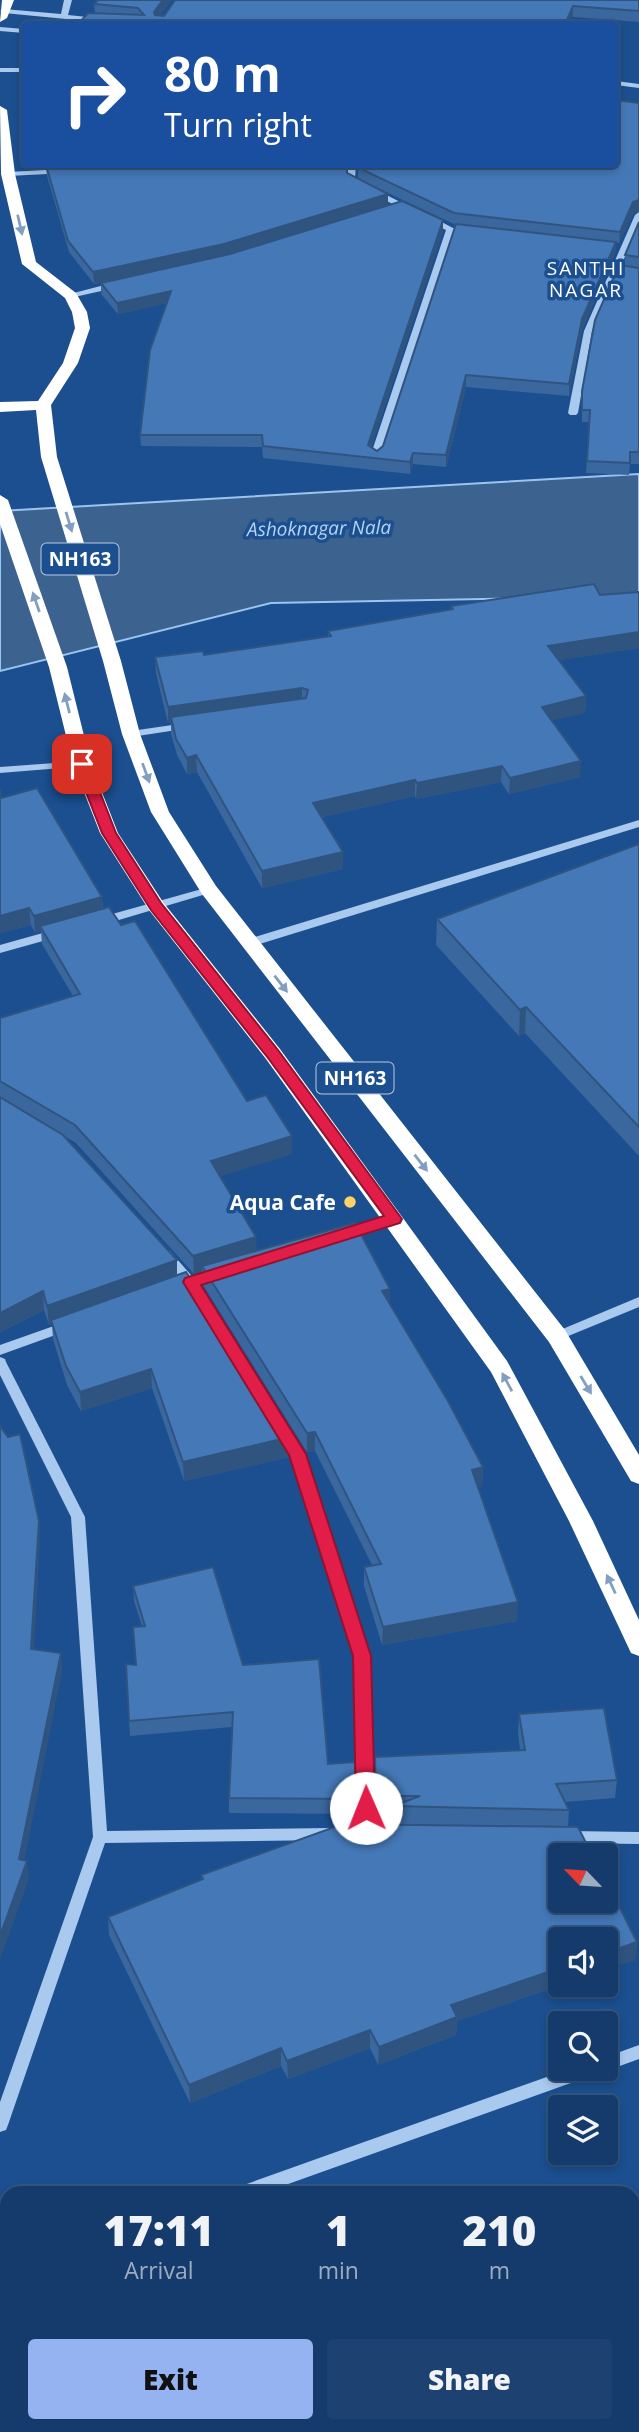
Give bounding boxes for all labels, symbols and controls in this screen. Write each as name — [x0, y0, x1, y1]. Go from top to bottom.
text: 80 m — [164, 40, 281, 106]
icon: right — [49, 49, 140, 140]
text: Turn right — [164, 103, 312, 146]
one-way arrow — [14, 214, 25, 236]
district label: SANTHI NAGAR — [547, 255, 625, 303]
one-way arrow — [64, 512, 75, 533]
water label: Ashoknagar Nala — [245, 514, 392, 542]
road number: NH163 — [42, 544, 119, 574]
one-way arrow — [30, 592, 41, 613]
one-way arrow — [61, 692, 72, 714]
pin — [52, 734, 112, 794]
icon: arrive — [63, 745, 101, 783]
one-way arrow — [140, 763, 151, 784]
one-way arrow — [274, 975, 288, 993]
road number: NH163 — [316, 1062, 394, 1094]
one-way arrow — [414, 1154, 429, 1172]
place label: Aqua Cafe — [230, 1188, 336, 1216]
marker: Aqua Cafe — [342, 1194, 358, 1210]
one-way arrow — [502, 1371, 514, 1391]
one-way arrow — [579, 1376, 592, 1395]
one-way arrow — [605, 1574, 616, 1594]
position arrow — [329, 1771, 403, 1845]
north arrow — [548, 1843, 618, 1913]
map controls — [548, 1843, 618, 2165]
button: sound — [548, 1927, 618, 1997]
button: search — [548, 2011, 618, 2081]
button: layers — [548, 2095, 618, 2165]
text: 17:11 — [104, 2201, 214, 2258]
text: 1 — [326, 2201, 351, 2258]
text: 210 — [463, 2201, 536, 2258]
text: Arrival — [124, 2254, 194, 2286]
text: min — [318, 2254, 359, 2286]
text: m — [489, 2254, 510, 2286]
button: Exit — [28, 2339, 313, 2419]
button: Share — [327, 2339, 612, 2419]

